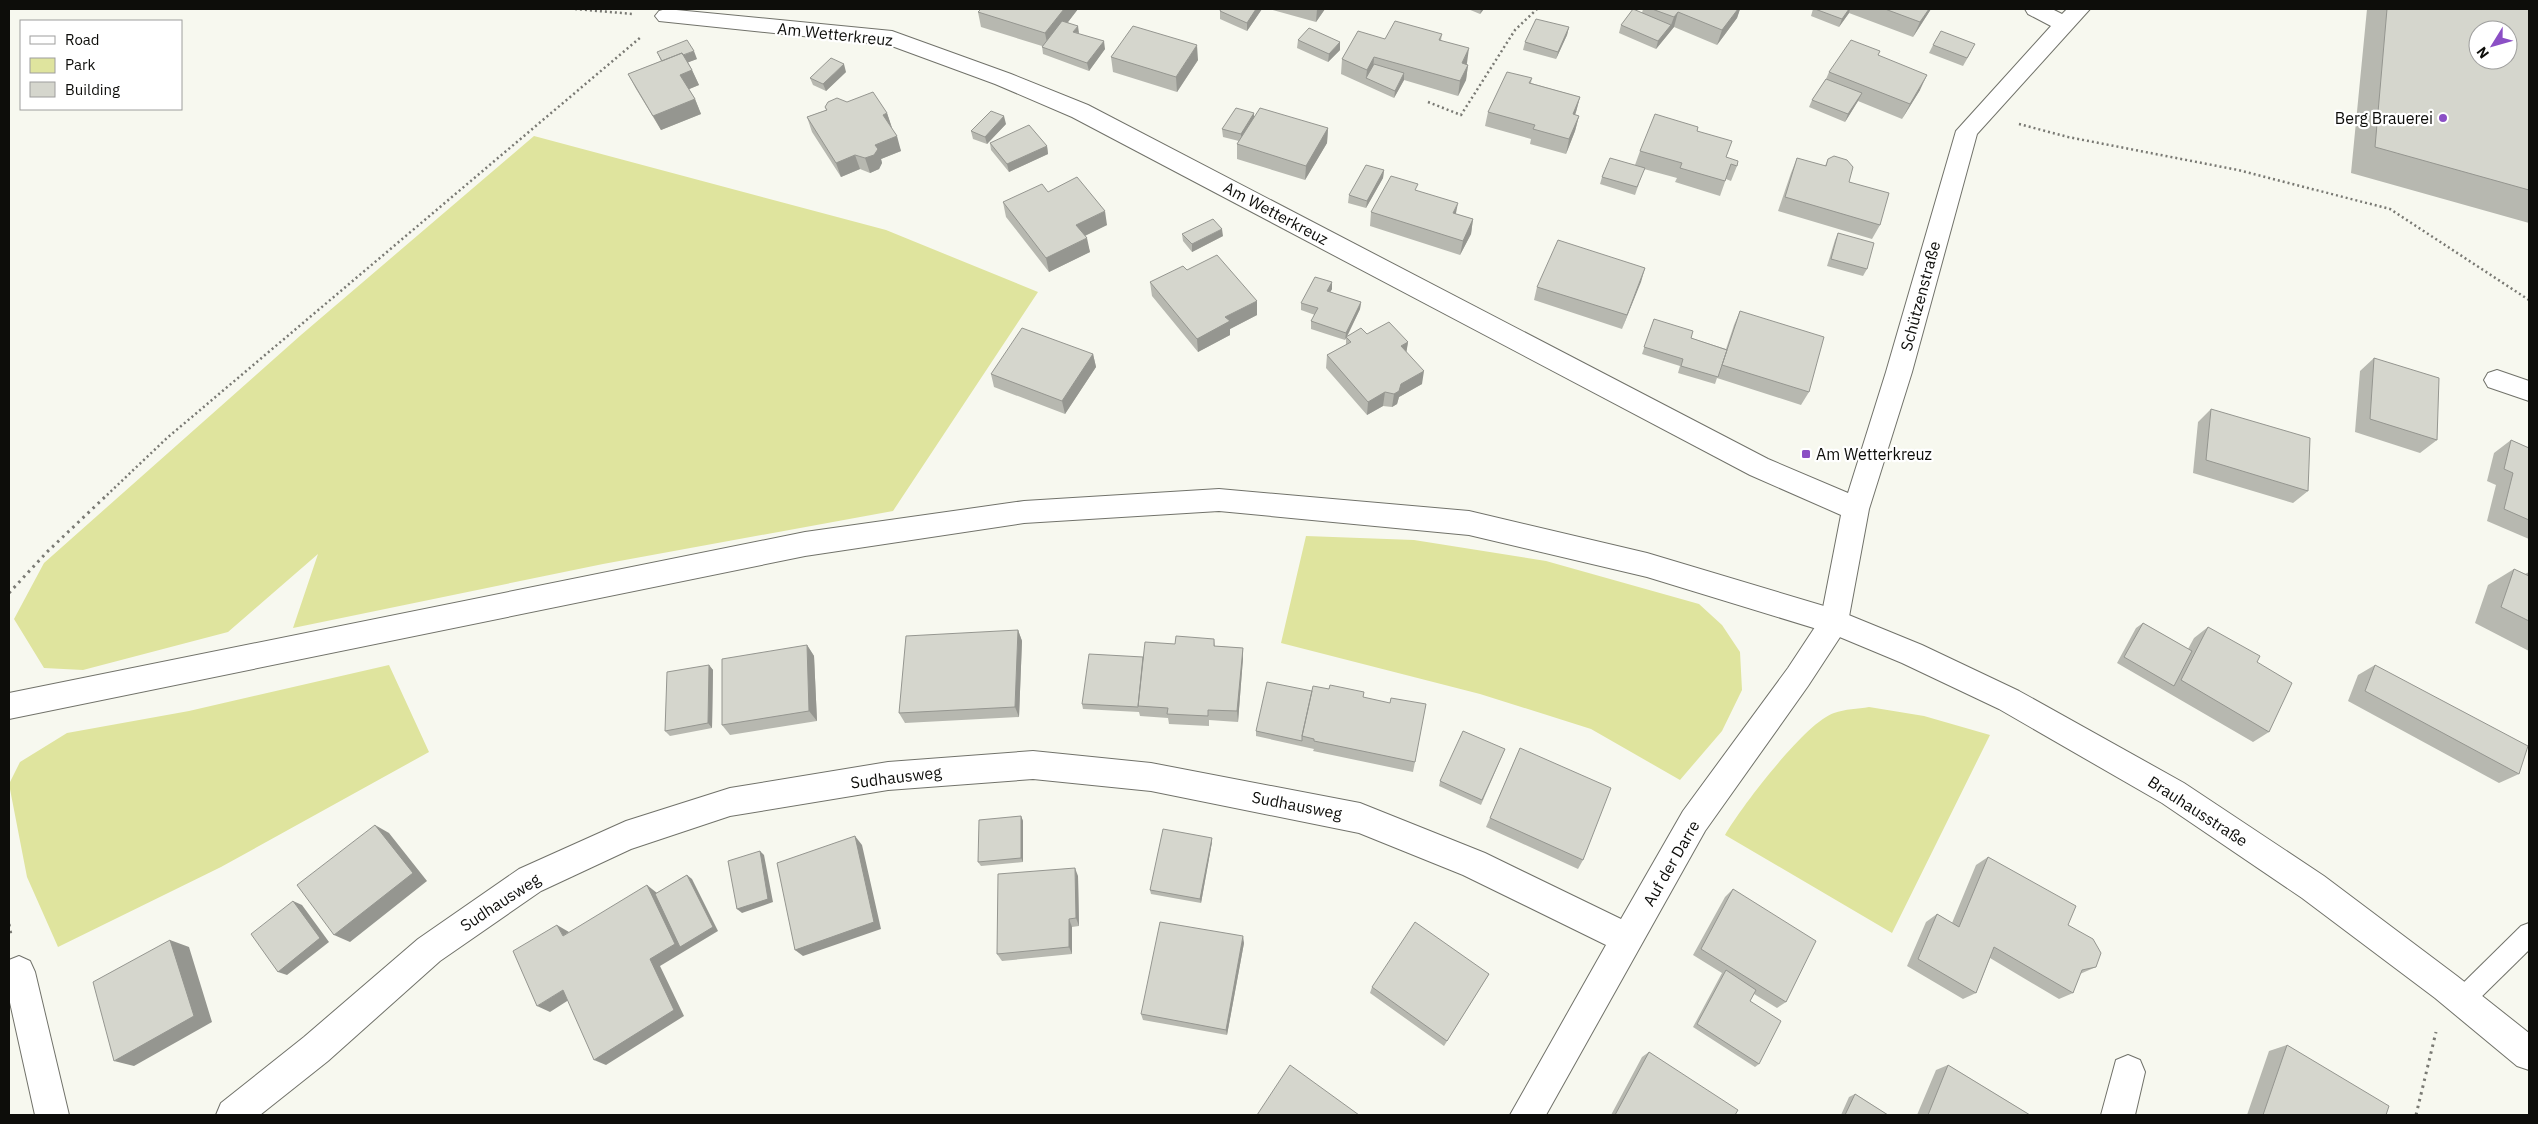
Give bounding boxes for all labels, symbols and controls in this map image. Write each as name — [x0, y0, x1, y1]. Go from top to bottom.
street label: Am Wetterkreuz — [776, 18, 894, 50]
legend — [20, 20, 182, 110]
north arrow — [2468, 20, 2518, 70]
text: Road — [65, 30, 100, 49]
text: N — [2472, 43, 2493, 62]
text: Park — [65, 55, 95, 74]
text: Building — [65, 80, 120, 99]
place label: Berg Brauerei — [2335, 108, 2433, 128]
marker: Berg Brauerei — [2437, 112, 2449, 124]
street label: Am Wetterkreuz — [1220, 177, 1332, 249]
street label: Schützenstraße — [1896, 239, 1944, 353]
place label: Am Wetterkreuz — [1816, 444, 1932, 464]
marker: Am Wetterkreuz — [1800, 448, 1812, 460]
street label: Sudhausweg — [849, 761, 943, 793]
street label: Brauhausstraße — [2144, 771, 2252, 851]
street label: Sudhausweg — [1250, 786, 1344, 824]
street label: Auf der Darre — [1638, 816, 1704, 909]
street label: Sudhausweg — [456, 868, 544, 935]

